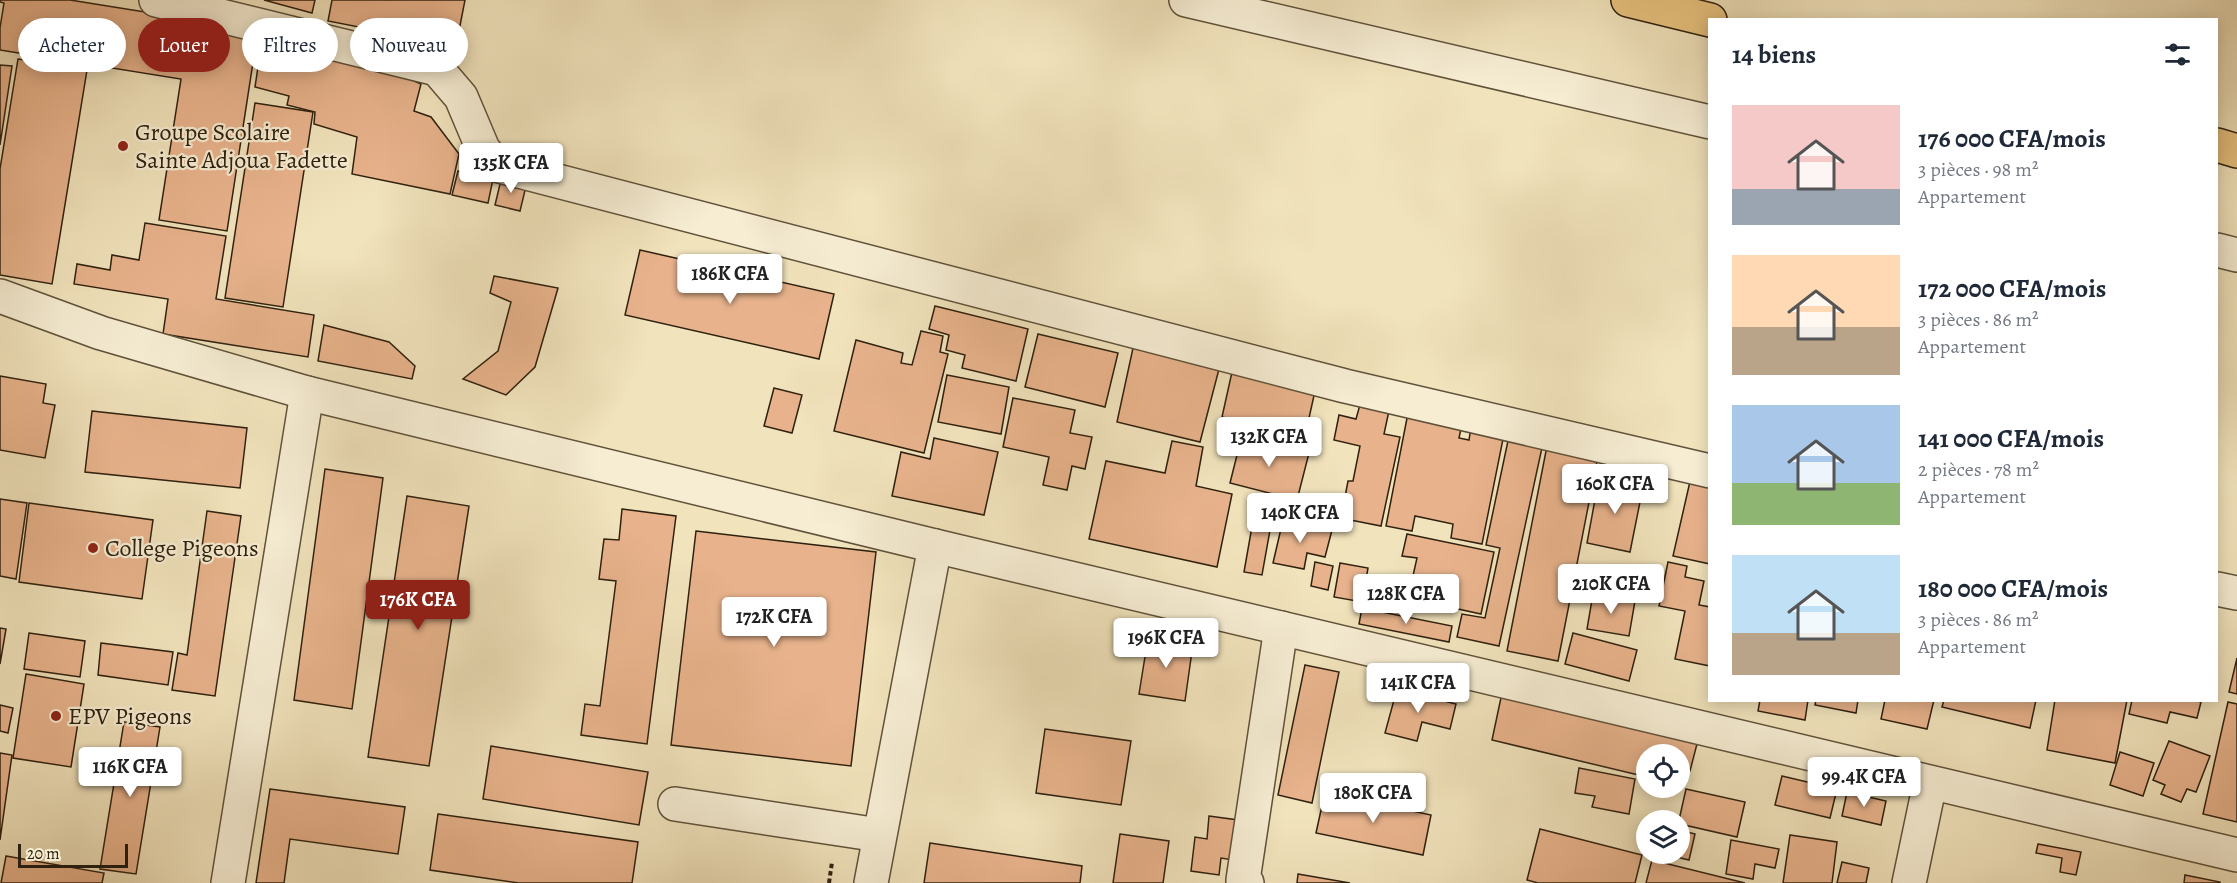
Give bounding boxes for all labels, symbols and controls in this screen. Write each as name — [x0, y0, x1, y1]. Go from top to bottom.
chip: Acheter — [18, 18, 126, 72]
chip: Louer — [138, 18, 230, 72]
chip: Filtres — [242, 18, 338, 72]
chip: Nouveau — [350, 18, 468, 72]
text: 14 biens — [1732, 37, 1816, 72]
icon: filters — [2161, 38, 2194, 71]
place label: Groupe Scolaire Sainte Adjoua Fadette — [135, 116, 348, 176]
text: 176 000 CFA/mois — [1918, 121, 2106, 156]
icon: home — [1780, 129, 1852, 201]
marker: Groupe Scolaire Sainte Adjoua Fadette — [116, 139, 130, 153]
pin: 135K CFA — [449, 143, 573, 194]
text: 135K CFA — [473, 149, 549, 176]
text: 3 pièces · 98 m² — [1918, 156, 2038, 183]
text: Appartement — [1918, 183, 2026, 210]
pin: 186K CFA — [668, 254, 792, 305]
text: 186K CFA — [691, 260, 769, 287]
text: 172 000 CFA/mois — [1918, 271, 2106, 306]
icon: home — [1780, 279, 1852, 351]
text: 3 pièces · 86 m² — [1918, 306, 2039, 333]
text: Appartement — [1918, 333, 2026, 360]
pin: 132K CFA — [1207, 417, 1331, 468]
text: 141 000 CFA/mois — [1918, 421, 2104, 456]
text: 132K CFA — [1231, 423, 1307, 450]
icon: home — [1780, 429, 1852, 501]
text: 2 pièces · 78 m² — [1918, 456, 2039, 483]
pin: 160K CFA — [1553, 464, 1677, 515]
text: 160K CFA — [1576, 470, 1654, 497]
text: Appartement — [1918, 483, 2026, 510]
pin: 140K CFA — [1238, 493, 1362, 544]
text: 140K CFA — [1261, 499, 1339, 526]
place label: College Pigeons — [105, 532, 259, 564]
marker: College Pigeons — [86, 541, 100, 555]
pin: 210K CFA — [1549, 564, 1673, 615]
text: 210K CFA — [1572, 570, 1650, 597]
text: 180 000 CFA/mois — [1918, 571, 2108, 606]
pin: 128K CFA — [1344, 574, 1468, 625]
icon: home — [1780, 579, 1852, 651]
pin: 176K CFA — [356, 580, 480, 631]
text: 128K CFA — [1367, 580, 1445, 607]
text: 176K CFA — [380, 586, 456, 613]
pin: 172K CFA — [712, 597, 836, 648]
text: 172K CFA — [736, 603, 812, 630]
text: 3 pièces · 86 m² — [1918, 606, 2039, 633]
pin: 196K CFA — [1104, 618, 1228, 669]
text: 196K CFA — [1127, 624, 1205, 651]
text: Appartement — [1918, 633, 2026, 660]
pin: 141K CFA — [1356, 663, 1480, 714]
text: 141K CFA — [1380, 669, 1456, 696]
place label: EPV Pigeons — [68, 700, 192, 732]
marker: EPV Pigeons — [49, 709, 63, 723]
map controls — [1636, 744, 1690, 864]
button: locate — [1636, 744, 1690, 798]
pin: 116K CFA — [68, 747, 192, 798]
text: 116K CFA — [93, 753, 168, 780]
pin: 99.4K CFA — [1795, 757, 1933, 808]
text: 99.4K CFA — [1822, 763, 1906, 790]
pin: 180K CFA — [1311, 773, 1435, 824]
text: 180K CFA — [1334, 779, 1412, 806]
button: layers — [1636, 810, 1690, 864]
scale bar — [18, 841, 128, 868]
text: 20 m — [27, 843, 60, 865]

